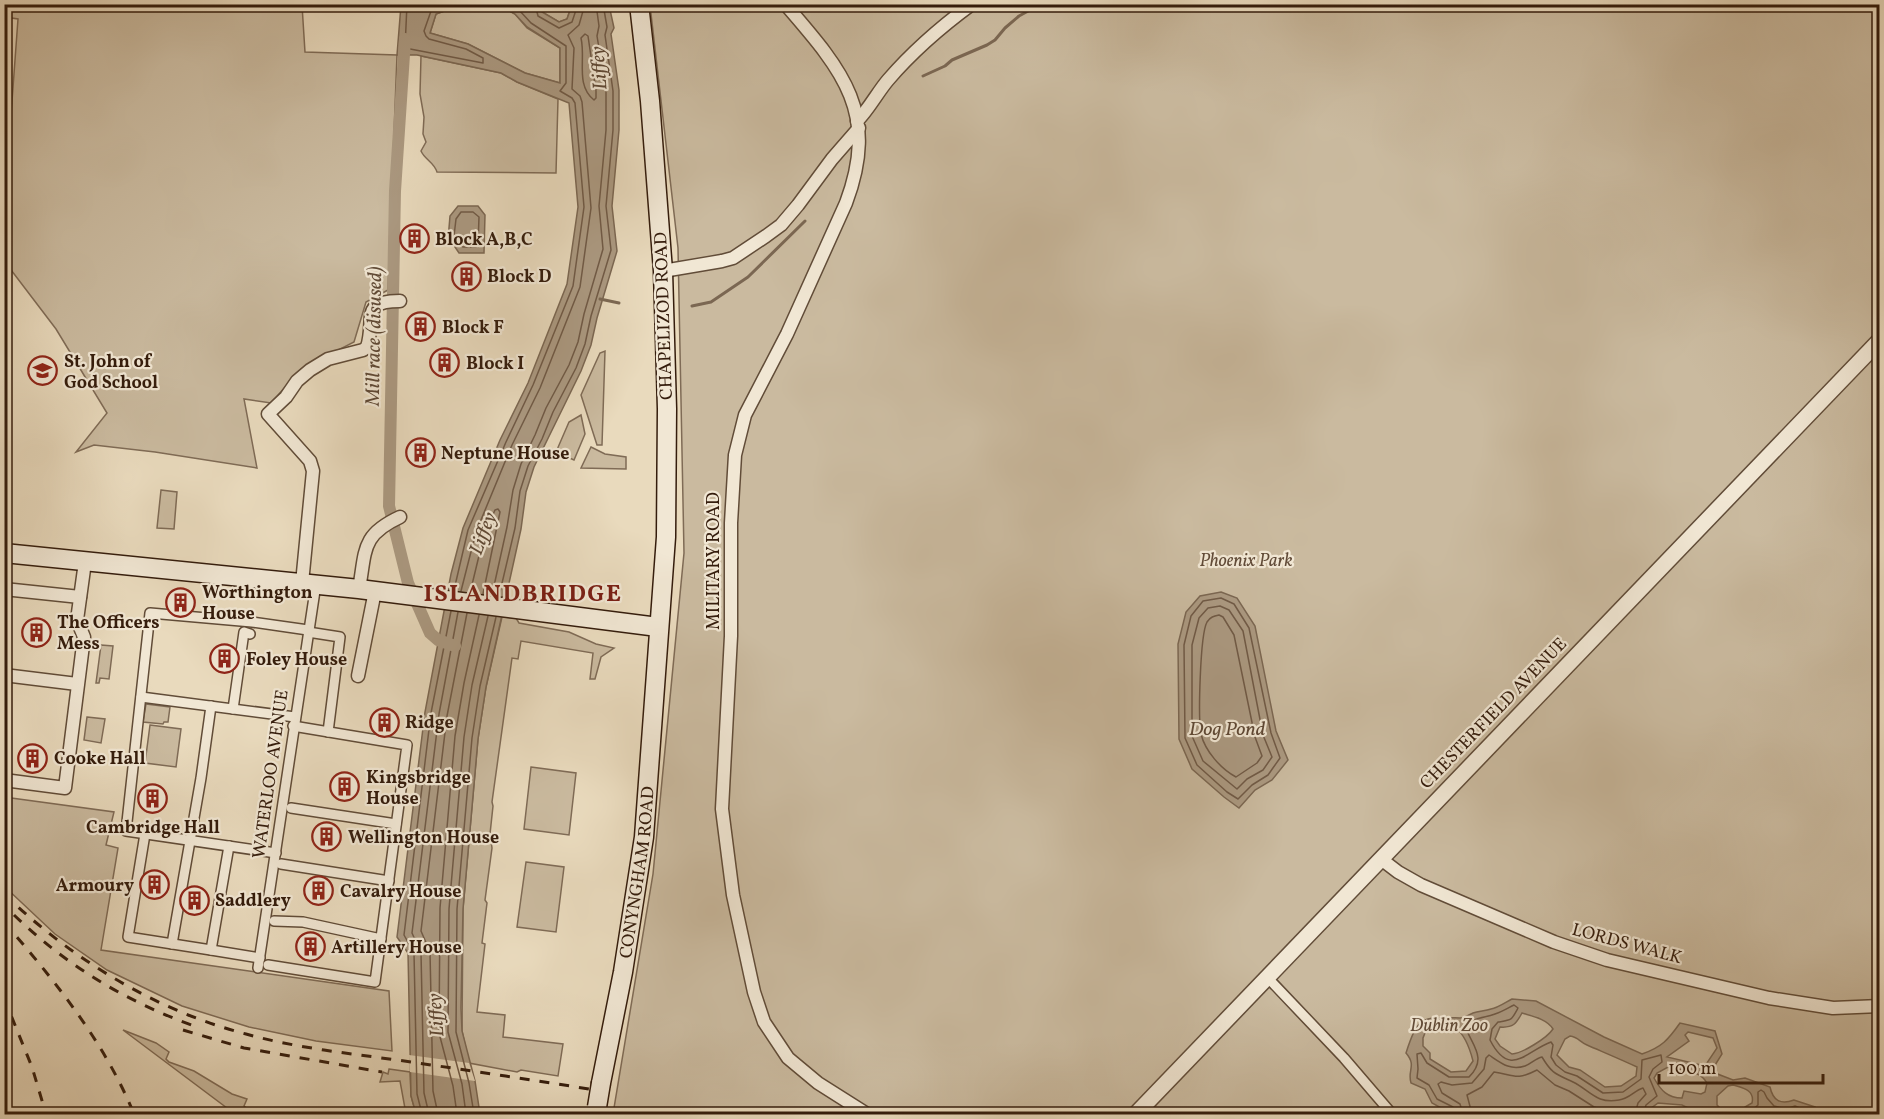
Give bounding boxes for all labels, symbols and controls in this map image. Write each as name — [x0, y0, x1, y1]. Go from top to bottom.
water label: Liffey — [584, 45, 615, 91]
building icon: Block A,B,C — [398, 223, 430, 255]
place label: Block A,B,C — [435, 228, 533, 253]
street label: CHAPELIZOD ROAD — [649, 232, 680, 400]
building icon: Block D — [450, 260, 482, 292]
place label: Block D — [487, 265, 551, 290]
water label: Mill race (disused) — [360, 266, 390, 407]
building icon: Block F — [405, 311, 437, 343]
place label: Block F — [442, 316, 504, 341]
building icon: Block I — [429, 347, 461, 379]
place label: St. John of God School — [64, 350, 158, 396]
place label: Block I — [466, 352, 524, 377]
school or university icon: St. John of God School — [27, 355, 59, 387]
building icon: Neptune House — [404, 437, 436, 469]
place label: Neptune House — [441, 442, 570, 467]
street label: MILITARY ROAD — [702, 492, 727, 630]
water label: Liffey — [463, 508, 505, 559]
park label: Phoenix Park — [1199, 549, 1293, 574]
district label: ISLANDBRIDGE — [423, 578, 623, 612]
place label: Worthington House — [202, 581, 313, 627]
building icon: Worthington House — [165, 586, 197, 618]
place label: The Officers Mess — [57, 611, 160, 657]
building icon: The Officers Mess — [20, 616, 52, 648]
street label: CHESTERFIELD AVENUE — [1415, 633, 1573, 795]
building icon: Foley House — [209, 643, 241, 675]
place label: Foley House — [246, 648, 347, 673]
street label: WATERLOO AVENUE — [247, 688, 296, 860]
building icon: Ridge — [368, 706, 400, 738]
place label: Ridge — [405, 711, 454, 736]
water label: Dog Pond — [1189, 716, 1266, 744]
building icon: Cooke Hall — [17, 742, 49, 774]
place label: Cooke Hall — [54, 747, 146, 772]
place label: Kingsbridge House — [366, 766, 471, 812]
building icon: Kingsbridge House — [329, 771, 361, 803]
building icon: Cambridge Hall — [137, 782, 169, 814]
street label: CONYNGHAM ROAD — [614, 785, 662, 960]
place label: Cambridge Hall — [86, 816, 220, 841]
building icon: Wellington House — [311, 821, 343, 853]
place label: Wellington House — [348, 826, 499, 851]
building icon: Armoury — [139, 869, 171, 901]
place label: Armoury — [56, 874, 134, 899]
building icon: Cavalry House — [303, 875, 335, 907]
place label: Cavalry House — [340, 880, 461, 905]
building icon: Saddlery — [178, 884, 210, 916]
place label: Saddlery — [215, 889, 291, 914]
street label: LORDS WALK — [1569, 918, 1684, 971]
building icon: Artillery House — [294, 931, 326, 963]
place label: Artillery House — [331, 936, 462, 961]
water label: Liffey — [421, 992, 452, 1038]
park label: Dublin Zoo — [1410, 1014, 1488, 1039]
scale bar — [1659, 1047, 1822, 1085]
text: 100 m — [1668, 1057, 1717, 1082]

